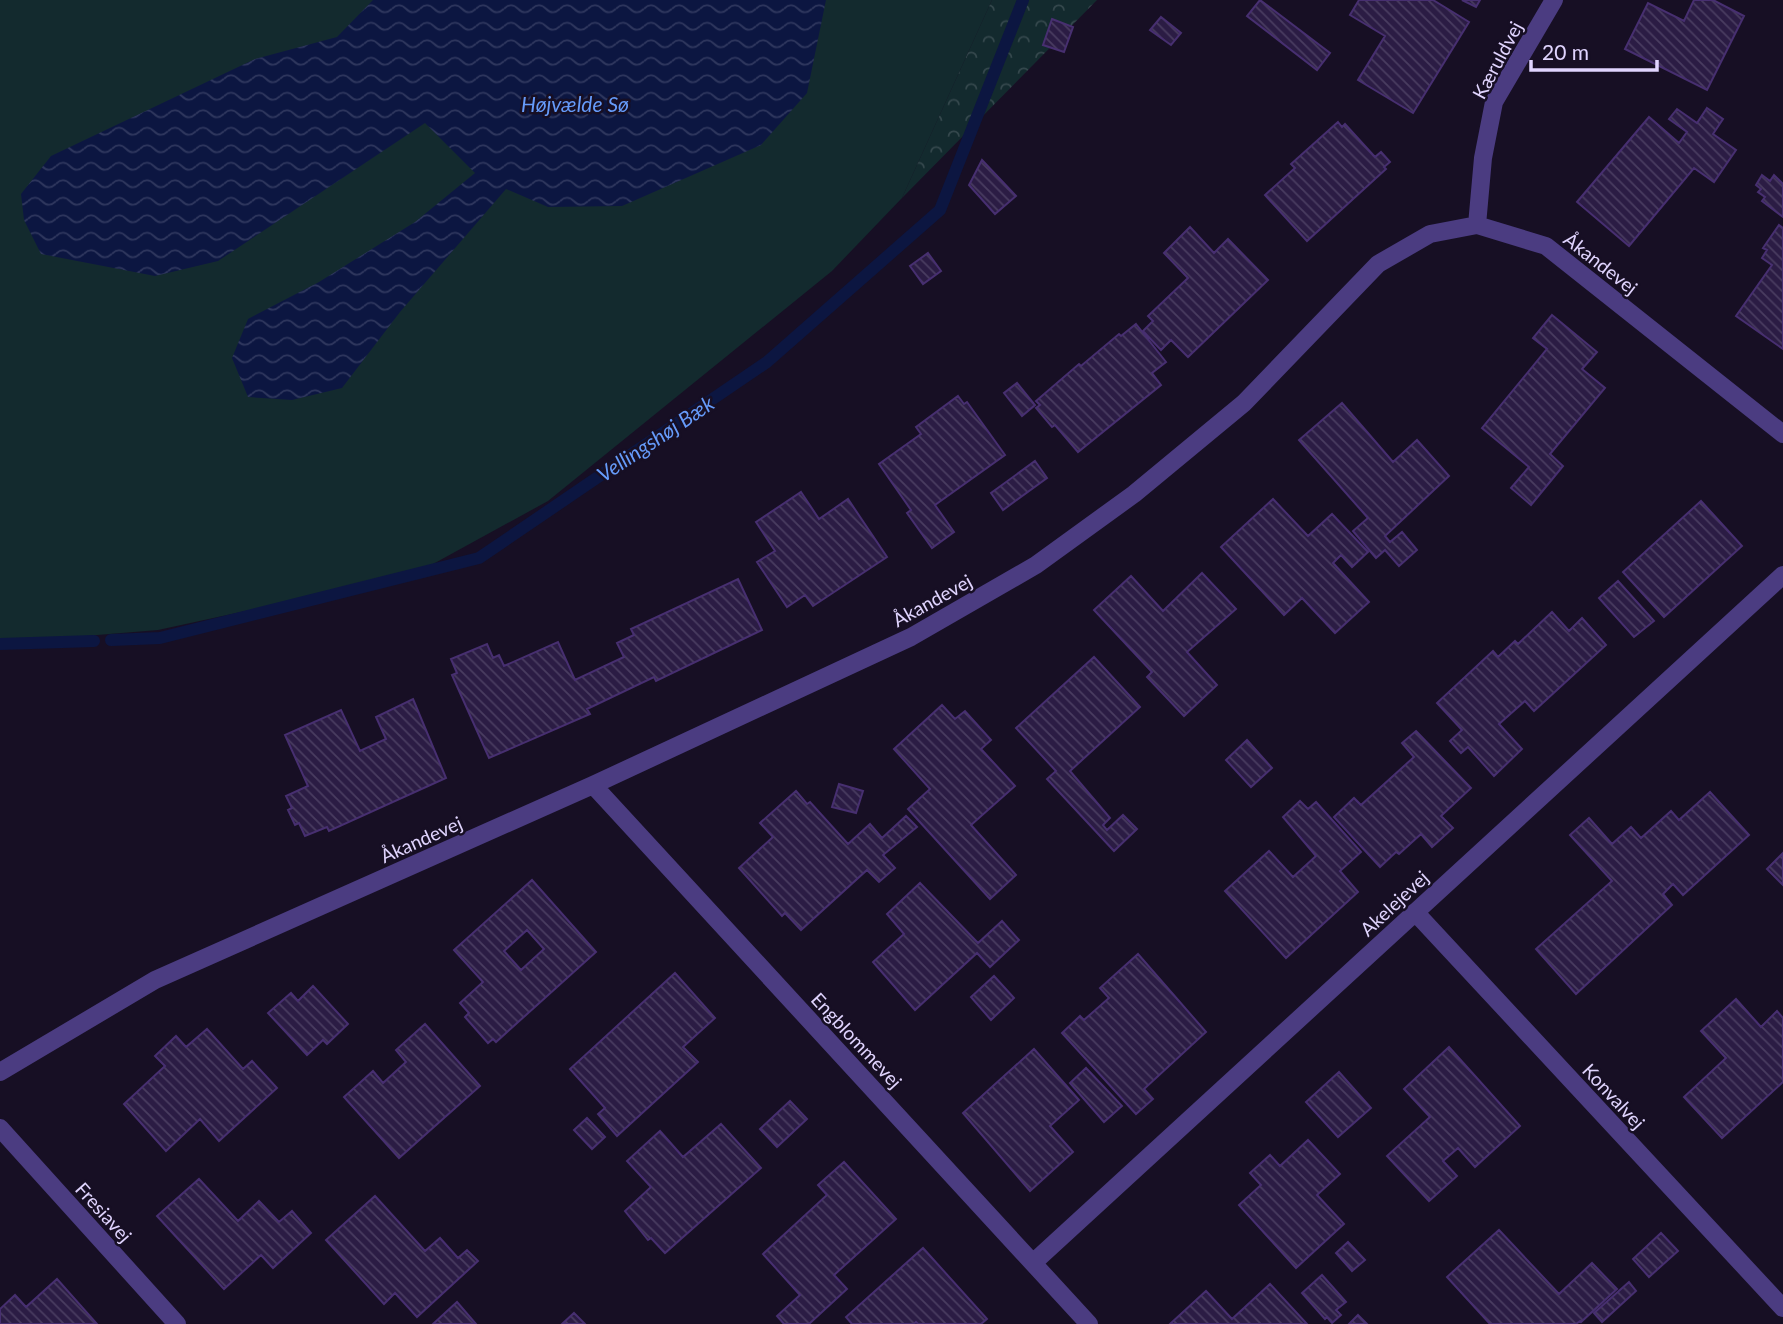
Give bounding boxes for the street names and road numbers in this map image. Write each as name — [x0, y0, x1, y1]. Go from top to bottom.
street label: Kæruldvej — [1467, 17, 1527, 103]
street label: Åkandevej — [1560, 227, 1642, 299]
street label: Åkandevej — [888, 569, 976, 631]
street label: Åkandevej — [377, 811, 465, 867]
street label: Akelejevej — [1355, 866, 1433, 940]
street label: Engblommevej — [807, 987, 907, 1093]
street label: Konvalvej — [1578, 1059, 1650, 1133]
street label: Fresiavej — [71, 1177, 137, 1247]

